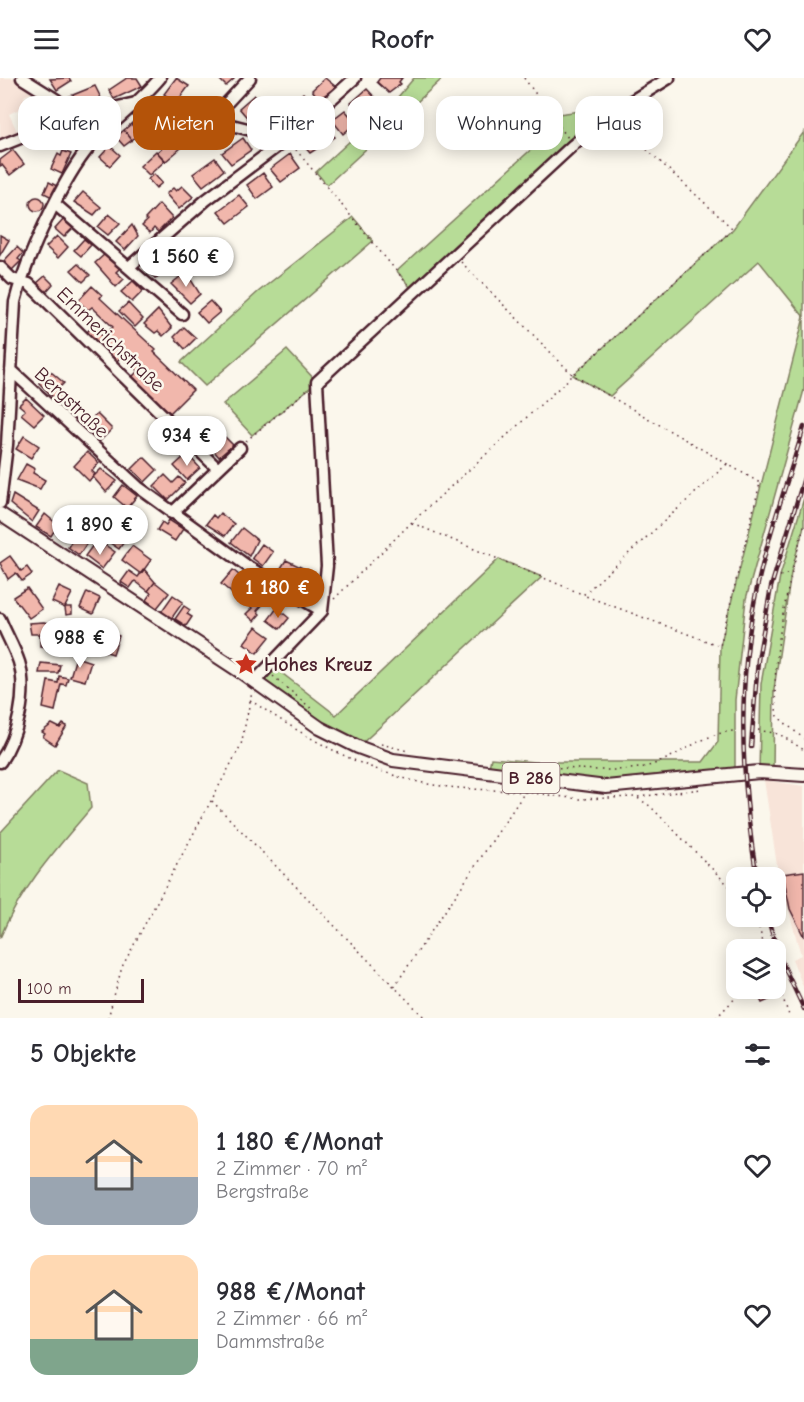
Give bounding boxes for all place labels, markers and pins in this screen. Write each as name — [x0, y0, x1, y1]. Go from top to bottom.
pin: 1 560 € — [131, 237, 241, 288]
pin: 934 € — [145, 416, 229, 467]
pin: 1 890 € — [45, 505, 155, 556]
pin: 1 180 € — [223, 568, 333, 619]
pin: 988 € — [38, 618, 122, 669]
place icon: Hohes Kreuz — [233, 651, 259, 677]
place label: Hohes Kreuz — [264, 653, 373, 676]

